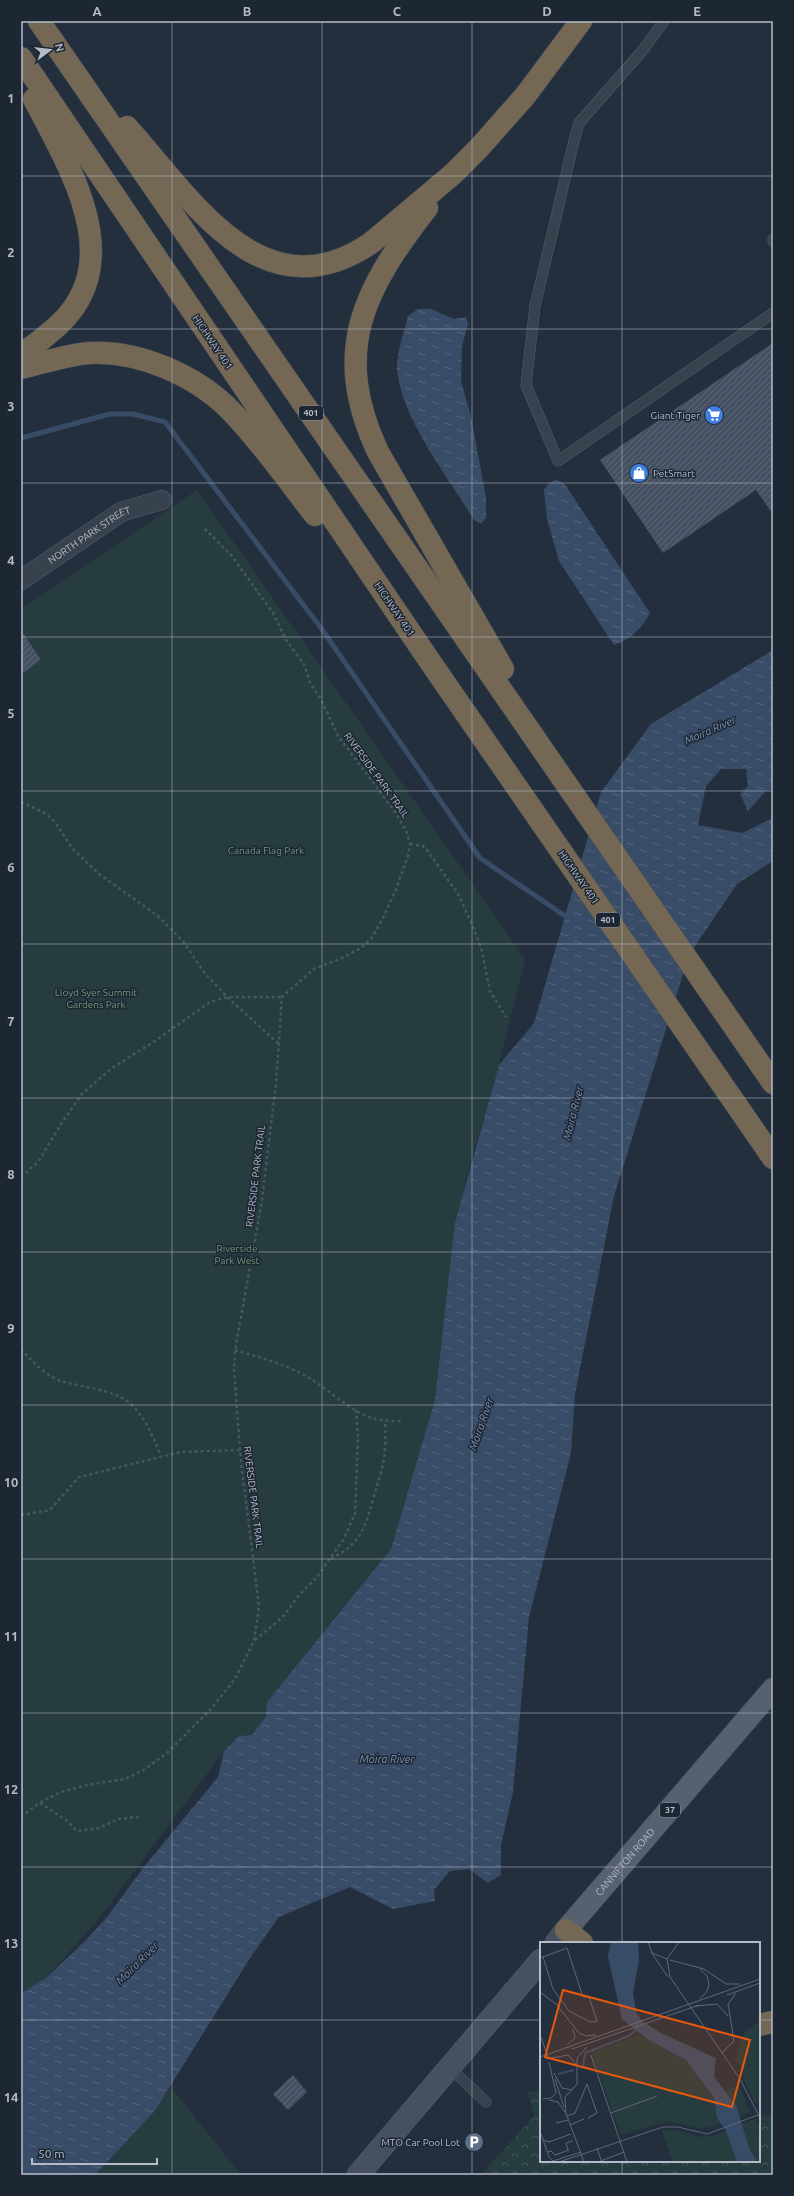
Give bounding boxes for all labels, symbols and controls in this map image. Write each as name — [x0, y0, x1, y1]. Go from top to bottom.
text: A — [92, 4, 102, 18]
text: B — [243, 4, 252, 18]
text: C — [393, 4, 402, 18]
text: D — [542, 4, 552, 18]
text: E — [693, 4, 701, 18]
north arrow — [30, 30, 70, 70]
text: N — [53, 42, 67, 53]
text: 1 — [7, 91, 15, 105]
text: 2 — [7, 245, 15, 259]
street label: HIGHWAY 401 — [190, 313, 235, 371]
text: 3 — [7, 399, 15, 413]
supermarket icon: Giant Tiger — [703, 404, 725, 426]
road number: 401 — [299, 406, 323, 420]
place label: Giant Tiger — [651, 410, 700, 421]
shop icon: PetSmart — [628, 462, 650, 484]
place label: PetSmart — [653, 468, 695, 479]
street label: NORTH PARK STREET — [46, 504, 132, 566]
text: 4 — [7, 553, 15, 567]
street label: HIGHWAY 401 — [372, 580, 417, 638]
text: 5 — [7, 706, 15, 720]
water label: Moira River — [682, 713, 738, 747]
street label: RIVERSIDE PARK TRAIL — [342, 731, 411, 820]
park label: Canada Flag Park — [228, 845, 304, 856]
street label: HIGHWAY 401 — [556, 848, 601, 906]
text: 6 — [7, 860, 15, 874]
road number: 401 — [596, 913, 620, 927]
park label: Lloyd Syer Summit Gardens Park — [55, 987, 137, 1010]
text: 7 — [7, 1014, 15, 1028]
water label: Moira River — [561, 1084, 586, 1141]
street label: RIVERSIDE PARK TRAIL — [244, 1124, 267, 1228]
text: 8 — [7, 1167, 15, 1181]
park label: Riverside Park West — [214, 1243, 260, 1266]
text: 9 — [7, 1321, 15, 1335]
water label: Moira River — [466, 1395, 496, 1452]
street label: RIVERSIDE PARK TRAIL — [242, 1445, 265, 1549]
text: 10 — [4, 1475, 18, 1489]
text: 11 — [4, 1629, 18, 1643]
water label: Moira River — [359, 1753, 415, 1765]
text: 12 — [4, 1782, 18, 1796]
road number: 37 — [660, 1803, 680, 1817]
street label: CANNIFTON ROAD — [593, 1826, 657, 1898]
text: 13 — [4, 1936, 18, 1950]
water label: Moira River — [113, 1939, 161, 1987]
inset map — [540, 1942, 760, 2162]
text: 14 — [4, 2090, 18, 2104]
parking icon: MTO Car Pool Lot — [463, 2131, 485, 2153]
place label: MTO Car Pool Lot — [381, 2137, 460, 2148]
scale bar — [32, 2140, 157, 2166]
text: 50 m — [38, 2147, 65, 2160]

